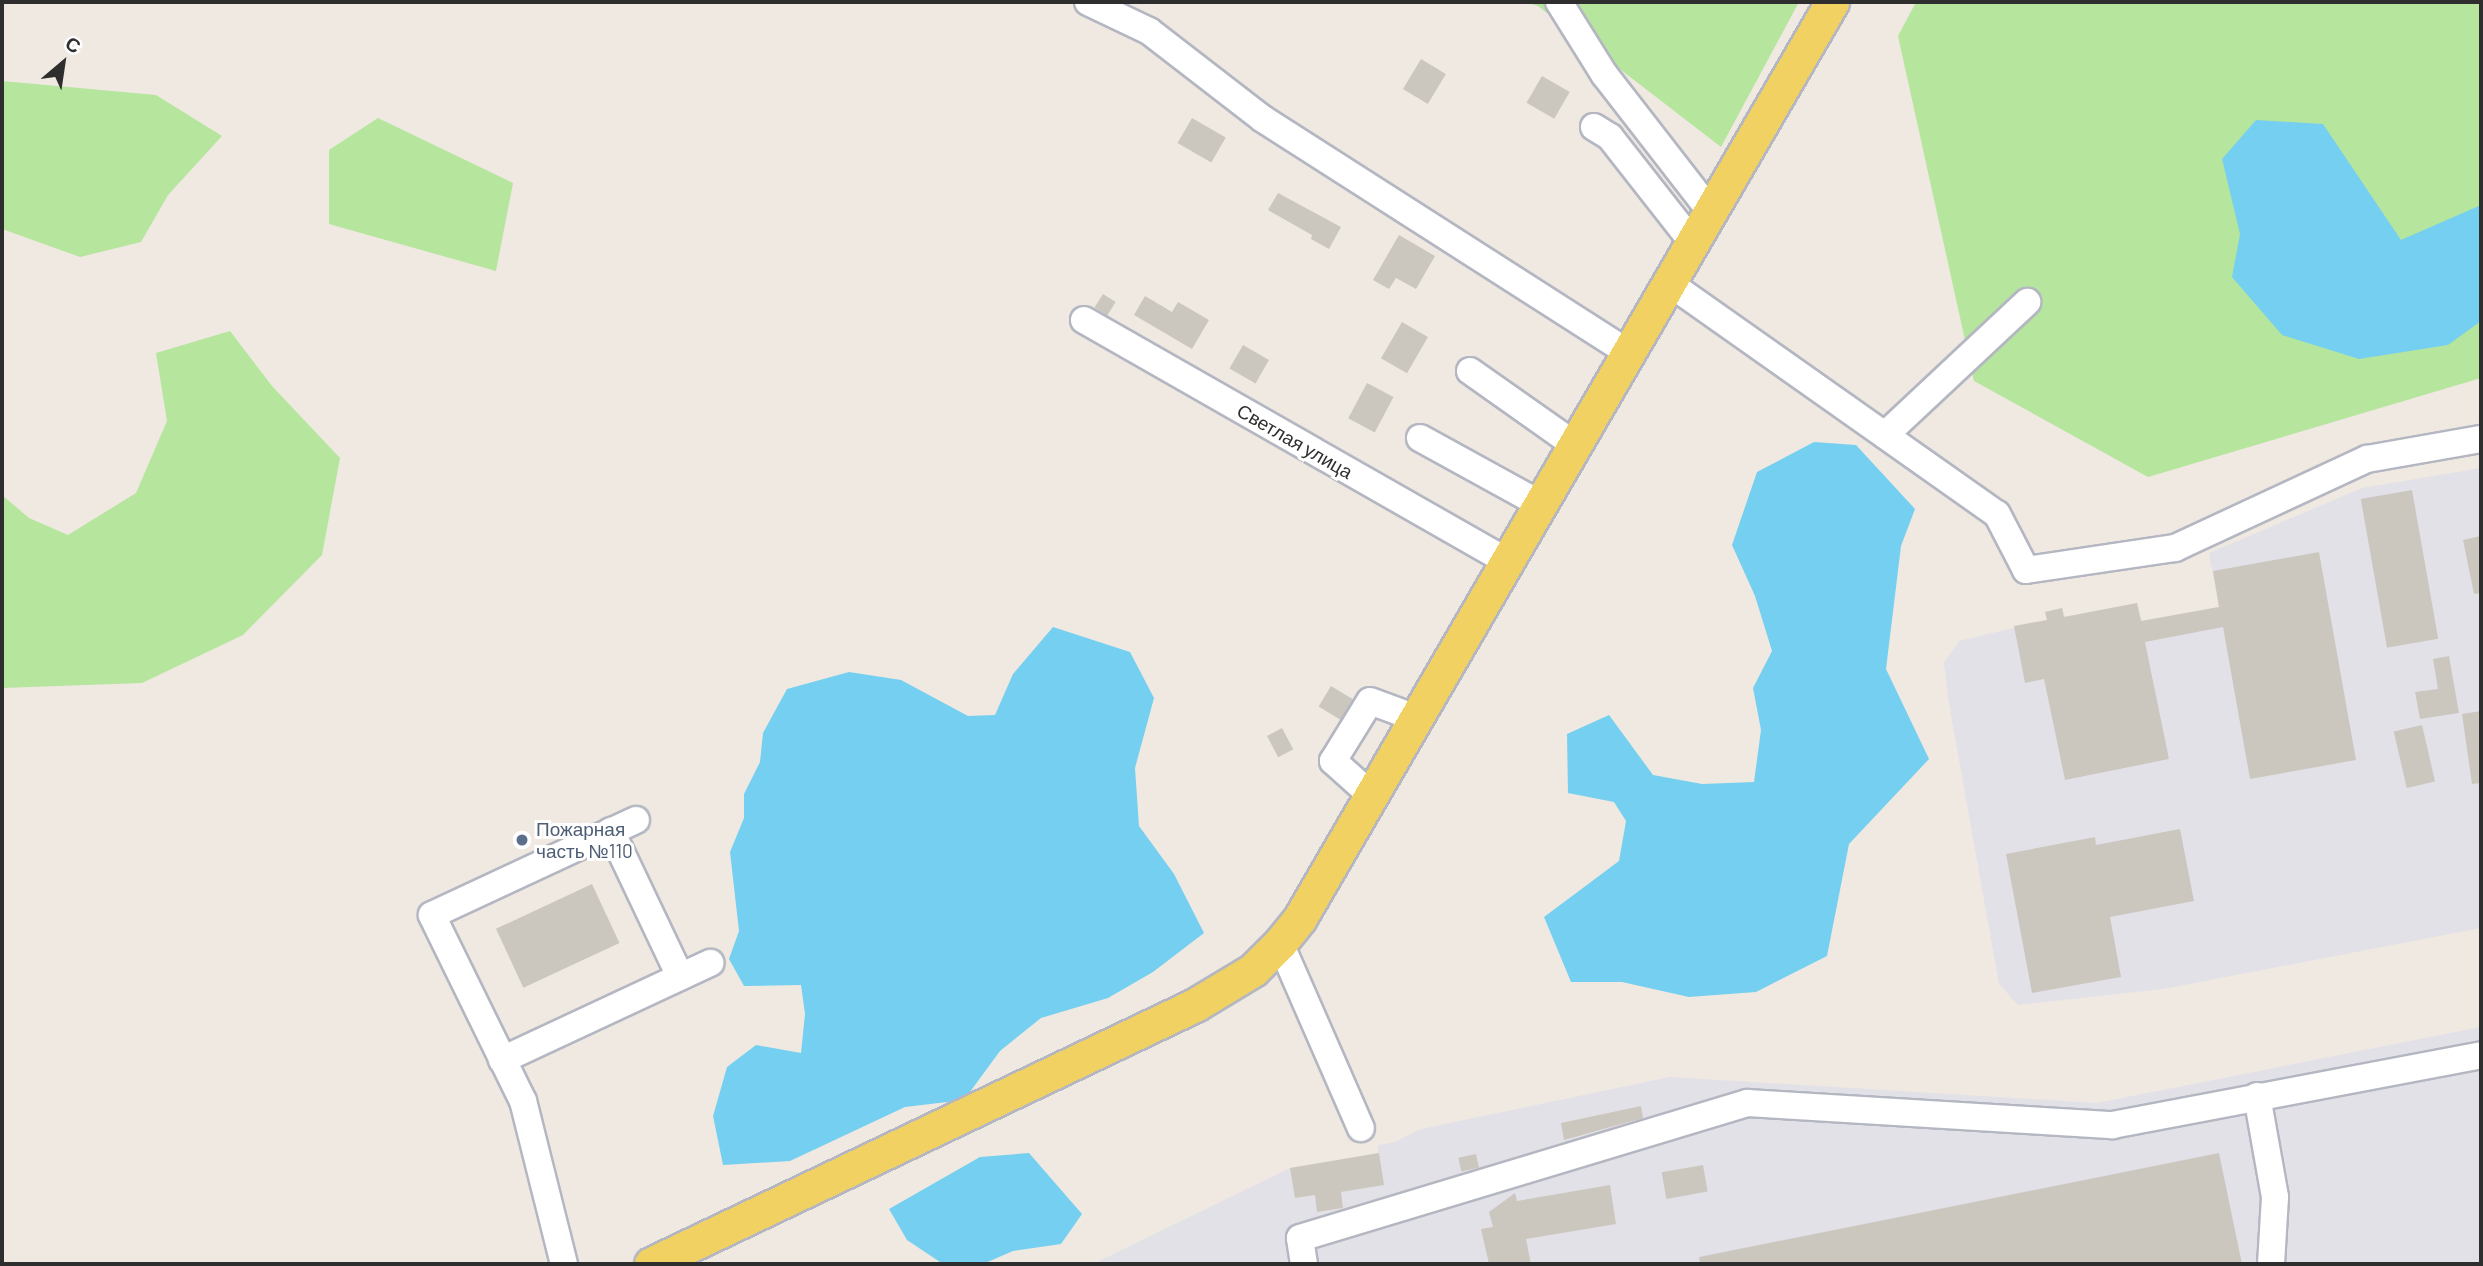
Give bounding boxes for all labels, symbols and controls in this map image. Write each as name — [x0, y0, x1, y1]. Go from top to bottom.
north arrow — [28, 28, 98, 98]
text: С — [62, 31, 85, 58]
street label: Светлая улица — [1233, 399, 1357, 483]
place label: Пожарная часть №110 — [536, 818, 633, 862]
marker: Пожарная часть №110 — [514, 832, 530, 848]

